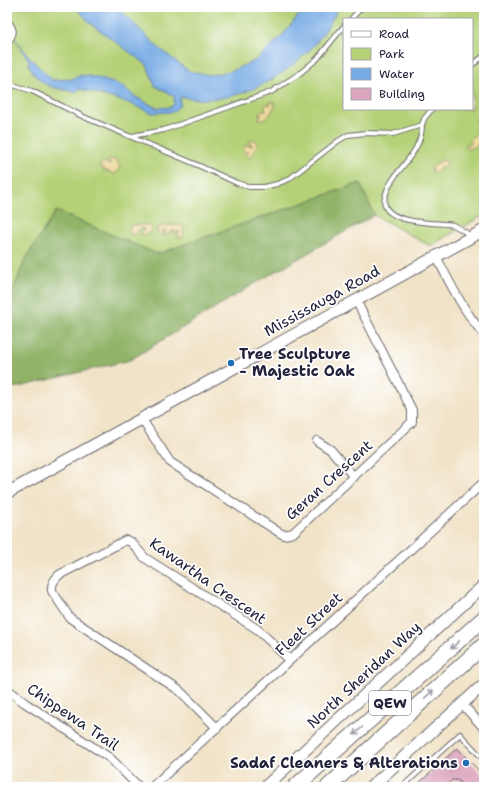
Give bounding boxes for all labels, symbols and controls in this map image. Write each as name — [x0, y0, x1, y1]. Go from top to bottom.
legend — [343, 18, 473, 110]
text: Road — [379, 26, 410, 42]
text: Park — [379, 46, 405, 62]
text: Water — [379, 66, 415, 82]
text: Building — [379, 86, 425, 102]
street label: Mississauga Road — [260, 261, 384, 341]
place label: Tree Sculpture - Majestic Oak — [239, 344, 355, 381]
marker: Tree Sculpture - Majestic Oak — [226, 358, 236, 368]
street label: Geran Crescent — [281, 435, 377, 525]
street label: Kawartha Crescent — [146, 533, 270, 629]
street label: Fleet Street — [271, 588, 347, 660]
street label: North Sheridan Way — [303, 617, 425, 733]
one-way arrow — [451, 640, 461, 649]
street label: Chippewa Trail — [23, 679, 123, 755]
one-way arrow — [424, 690, 434, 699]
road number: QEW — [369, 691, 411, 715]
one-way arrow — [353, 726, 363, 736]
place label: Sadaf Cleaners & Alterations — [230, 753, 458, 773]
marker: Sadaf Cleaners & Alterations — [461, 758, 471, 768]

